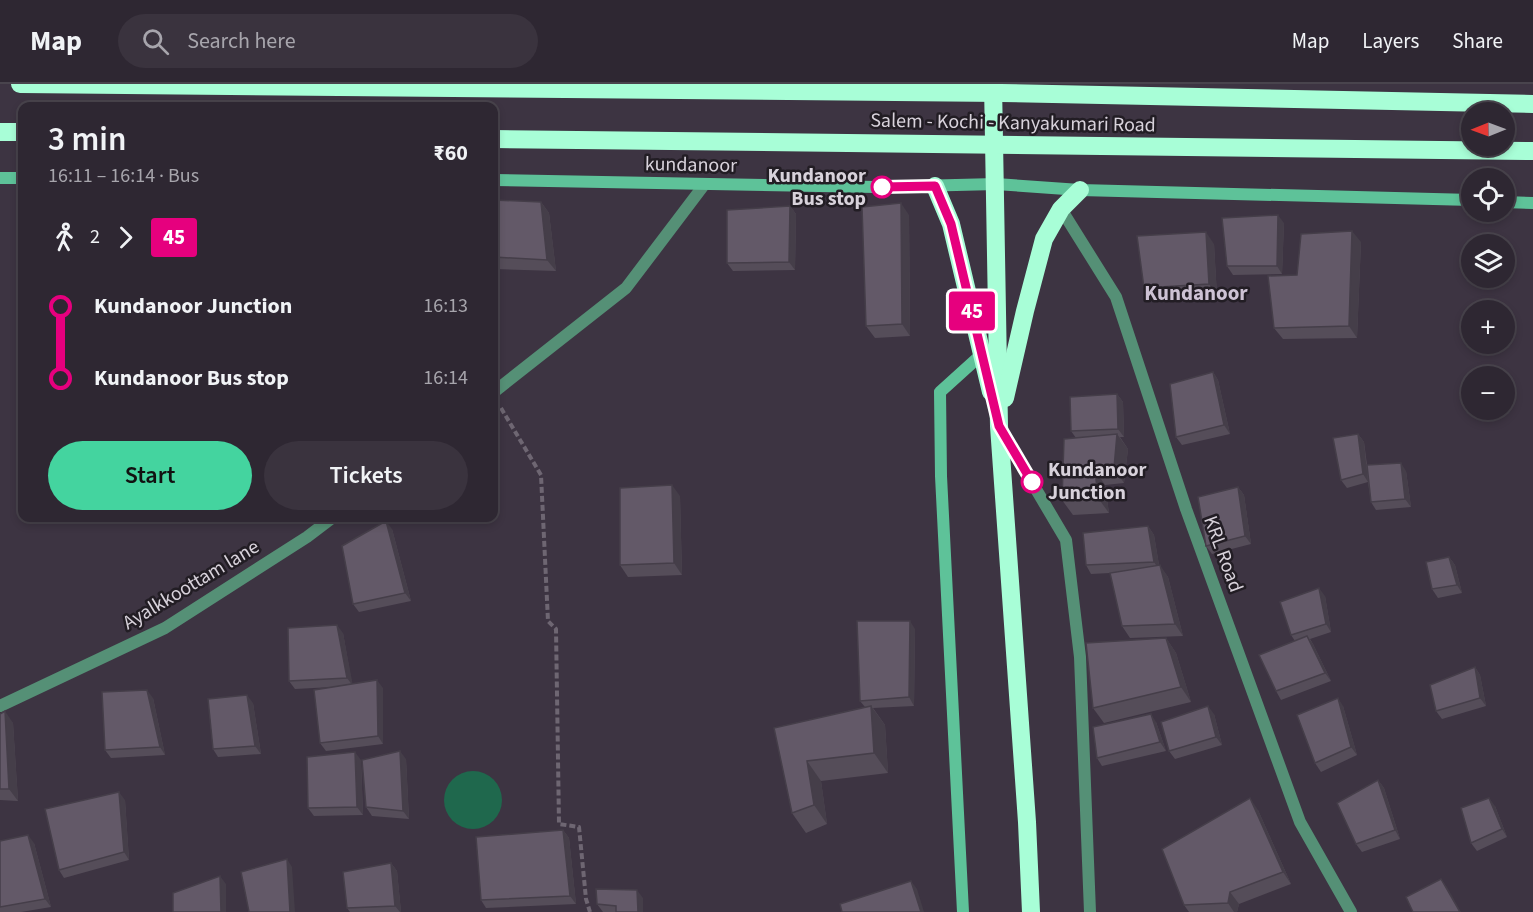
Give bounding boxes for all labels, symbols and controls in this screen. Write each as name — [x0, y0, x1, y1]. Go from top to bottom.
search box — [118, 14, 538, 68]
text: Map — [30, 21, 82, 61]
icon: search — [139, 25, 172, 58]
text: Search here — [187, 25, 296, 57]
text: Map — [1292, 26, 1329, 56]
text: Layers — [1362, 26, 1419, 56]
text: Share — [1452, 26, 1503, 56]
north arrow — [1461, 102, 1515, 156]
map controls — [1461, 102, 1515, 420]
street label: Salem - Kochi - Kanyakumari Road — [870, 107, 1156, 139]
text: 3 min — [48, 116, 126, 163]
text: ₹60 — [433, 137, 468, 169]
street label: kundanoor — [645, 150, 737, 180]
text: 16:11 – 16:14 · Bus — [48, 162, 199, 190]
place label: Kundanoor Bus stop — [768, 162, 866, 213]
button: locate — [1461, 168, 1515, 222]
marker: Kundanoor Bus stop — [871, 176, 893, 198]
icon: walk — [48, 221, 81, 254]
icon: forward — [109, 221, 142, 254]
text: 45 — [163, 222, 185, 252]
text: 2 — [90, 223, 100, 251]
button: layers — [1461, 234, 1515, 288]
district label: Kundanoor — [1144, 278, 1248, 308]
text: Kundanoor Junction — [94, 290, 292, 322]
text: 16:13 — [423, 292, 468, 320]
line badge: 45 — [945, 292, 999, 330]
text: 45 — [961, 296, 983, 326]
button: + — [1461, 300, 1515, 354]
text: Kundanoor Bus stop — [94, 362, 289, 394]
text: 16:14 — [423, 364, 468, 392]
button: − — [1461, 366, 1515, 420]
button: Start — [48, 441, 252, 510]
button: Tickets — [264, 441, 468, 510]
place label: Kundanoor Junction — [1048, 456, 1146, 507]
marker: Kundanoor Junction — [1021, 471, 1043, 493]
street label: KRL Road — [1196, 512, 1250, 596]
street label: Ayalkkoottam lane — [117, 533, 265, 637]

